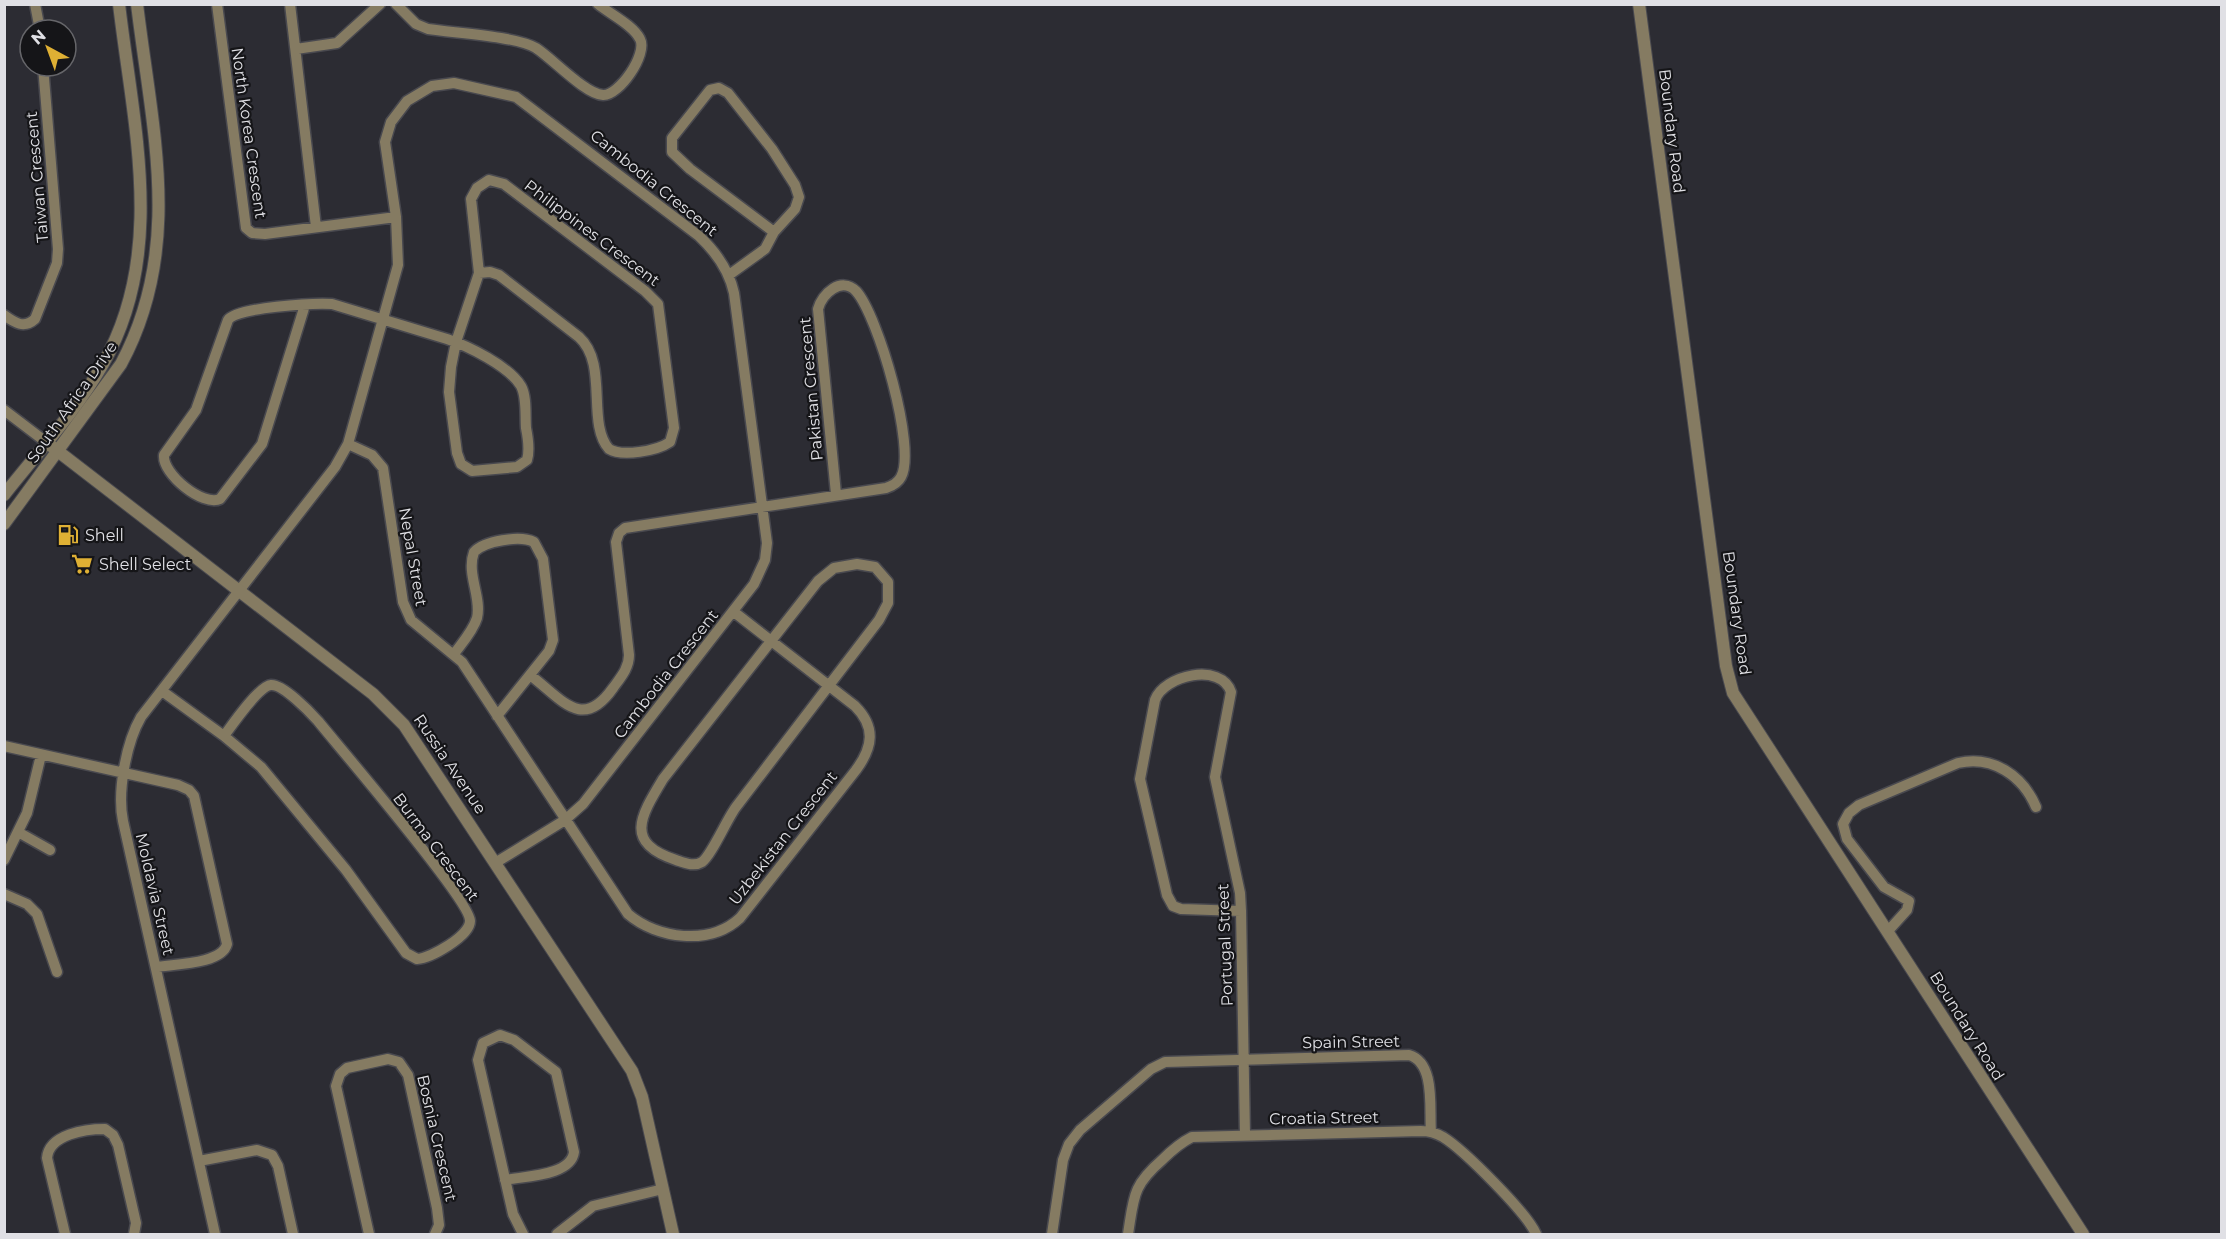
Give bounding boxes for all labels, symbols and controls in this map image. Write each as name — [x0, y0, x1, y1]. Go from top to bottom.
north arrow — [18, 18, 78, 78]
text: N — [27, 26, 50, 48]
street label: North Korea Crescent — [228, 46, 270, 220]
street label: Boundary Road — [1655, 68, 1689, 194]
street label: Taiwan Crescent — [22, 110, 52, 243]
street label: Cambodia Crescent — [587, 126, 722, 240]
street label: Philippines Crescent — [521, 176, 664, 290]
street label: Pakistan Crescent — [795, 316, 827, 461]
street label: South Africa Drive — [23, 338, 121, 466]
street label: Nepal Street — [395, 506, 431, 608]
fuel station icon: Shell — [56, 523, 80, 547]
place label: Shell — [85, 526, 124, 545]
street label: Boundary Road — [1719, 550, 1755, 676]
supermarket icon: Shell Select — [70, 552, 94, 576]
place label: Shell Select — [99, 555, 192, 574]
street label: Cambodia Crescent — [610, 605, 722, 742]
street label: Russia Avenue — [410, 710, 490, 818]
street label: Uzbekistan Crescent — [725, 767, 841, 909]
street label: Burma Crescent — [389, 789, 483, 905]
street label: Moldavia Street — [132, 831, 178, 957]
street label: Portugal Street — [1213, 883, 1237, 1007]
street label: Boundary Road — [1926, 968, 2008, 1084]
street label: Spain Street — [1302, 1032, 1401, 1052]
street label: Bosnia Crescent — [413, 1073, 461, 1204]
street label: Croatia Street — [1269, 1108, 1380, 1128]

